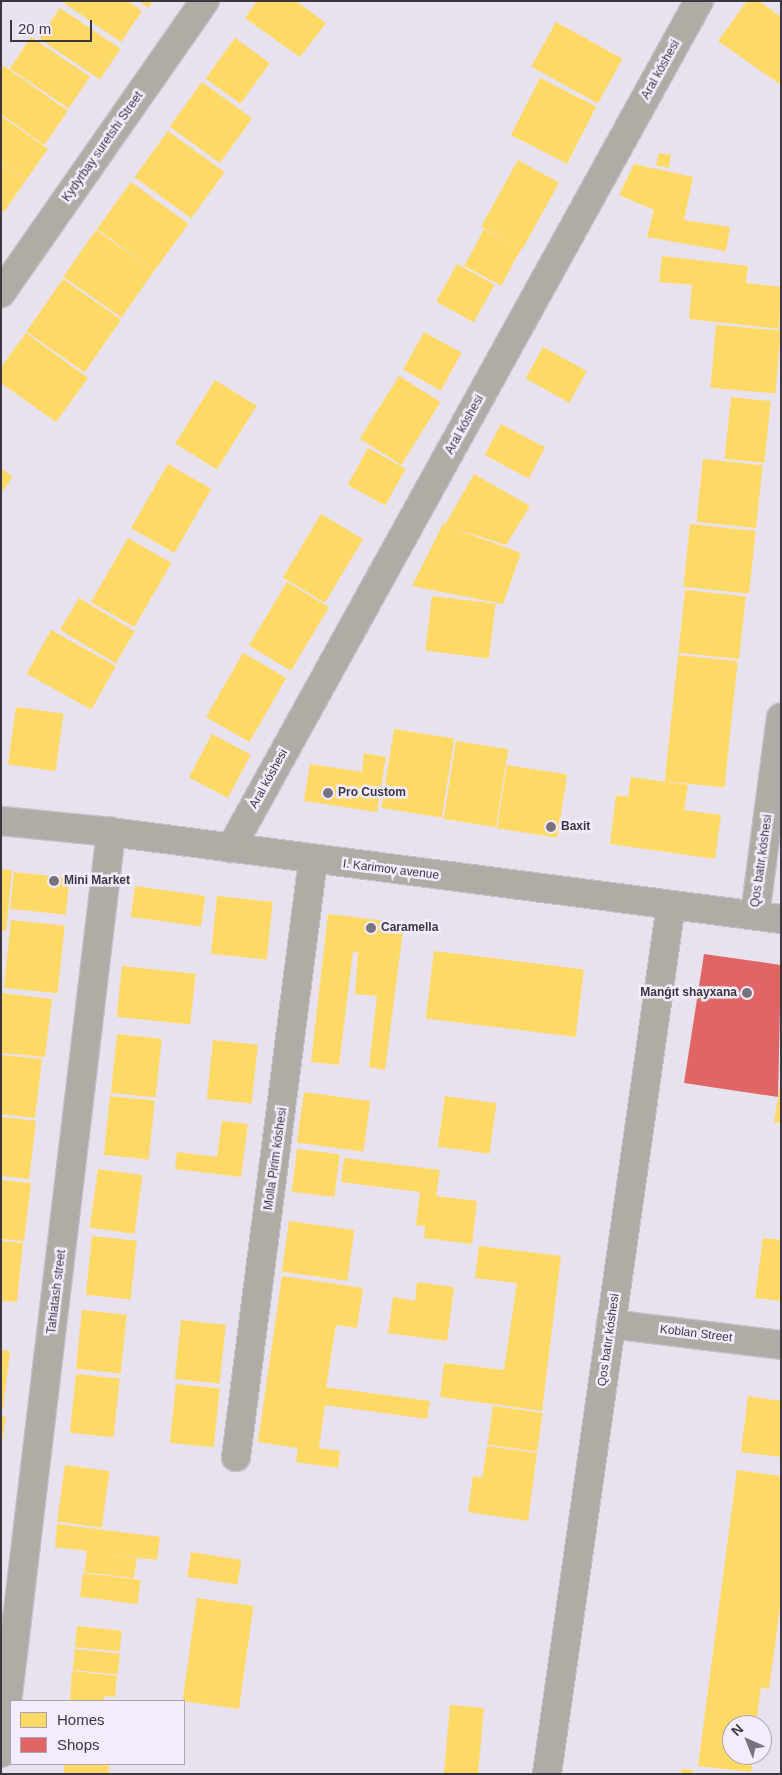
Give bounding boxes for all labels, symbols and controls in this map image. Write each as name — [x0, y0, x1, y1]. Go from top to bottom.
scale bar — [12, 10, 95, 42]
text: 20 m — [18, 20, 51, 37]
street label: Aral kóshesi — [639, 38, 683, 102]
street label: Kydyrbay suretshi Street — [60, 89, 146, 205]
street label: Aral kóshesi — [443, 393, 487, 457]
street label: Aral kóshesi — [247, 747, 291, 811]
place label: Pro Custom — [338, 786, 406, 800]
marker: Pro Custom — [322, 787, 334, 799]
street label: Qos batır kóshesi — [748, 814, 776, 908]
place label: Baxit — [561, 820, 590, 834]
marker: Baxit — [545, 821, 557, 833]
street label: I. Karimov avenue — [342, 857, 440, 883]
place label: Mini Market — [64, 874, 130, 888]
marker: Mini Market — [48, 875, 60, 887]
place label: Caramella — [381, 921, 438, 935]
marker: Caramella — [365, 922, 377, 934]
place label: Manǵıt shayxana — [640, 986, 737, 1000]
marker: Manǵıt shayxana — [741, 987, 753, 999]
street label: Molla Pirim kóshesi — [262, 1107, 290, 1211]
street label: Tahiatash street — [45, 1249, 69, 1335]
street label: Qos batır kóshesi — [595, 1293, 623, 1387]
street label: Koblan Street — [659, 1322, 733, 1346]
legend — [10, 1700, 185, 1765]
text: Homes — [57, 1711, 105, 1728]
north arrow — [722, 1715, 772, 1765]
text: N — [728, 1721, 746, 1739]
text: Shops — [57, 1736, 100, 1753]

